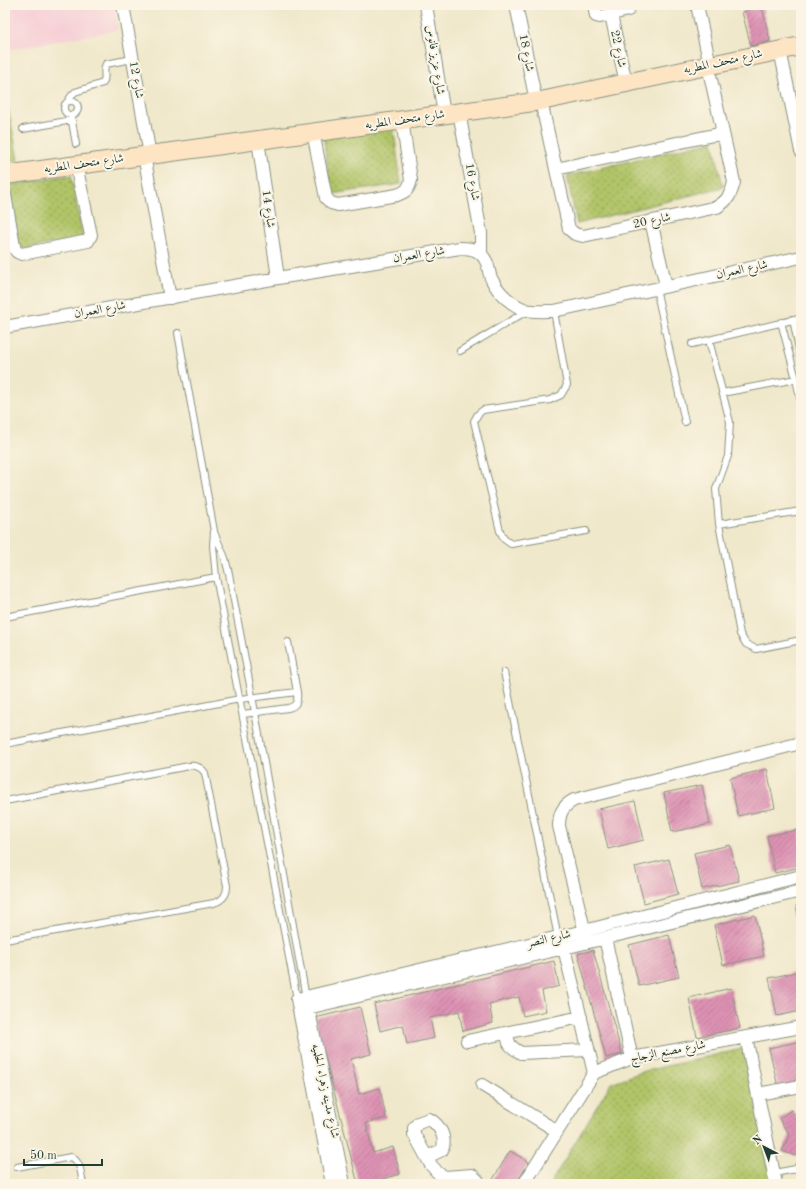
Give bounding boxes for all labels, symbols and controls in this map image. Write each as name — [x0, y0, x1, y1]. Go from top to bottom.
street label: شارع عزيز فانوس — [420, 24, 446, 96]
street label: شارع 22 — [604, 29, 628, 70]
street label: شارع 18 — [513, 33, 536, 74]
street label: شارع متحف المطريه — [682, 48, 765, 80]
street label: شارع 12 — [123, 60, 145, 101]
street label: شارع متحف المطريه — [364, 108, 446, 135]
street label: شارع متحف المطريه — [43, 152, 125, 179]
street label: شارع 16 — [459, 162, 481, 203]
street label: شارع 14 — [255, 189, 277, 229]
street label: شارع 20 — [632, 211, 673, 235]
street label: شارع العمران — [392, 245, 447, 269]
street label: شارع العمران — [715, 259, 770, 285]
street label: شارع العمران — [73, 300, 128, 324]
street label: شارع النصر — [524, 928, 573, 954]
street label: شارع مصنع الزجاج — [629, 1039, 708, 1069]
street label: شارع مدينه زهراء الحلميه — [305, 1043, 341, 1140]
north arrow — [744, 1127, 784, 1167]
text: N — [752, 1133, 766, 1148]
scale bar — [24, 1141, 102, 1167]
text: 50 m — [30, 1149, 57, 1162]

